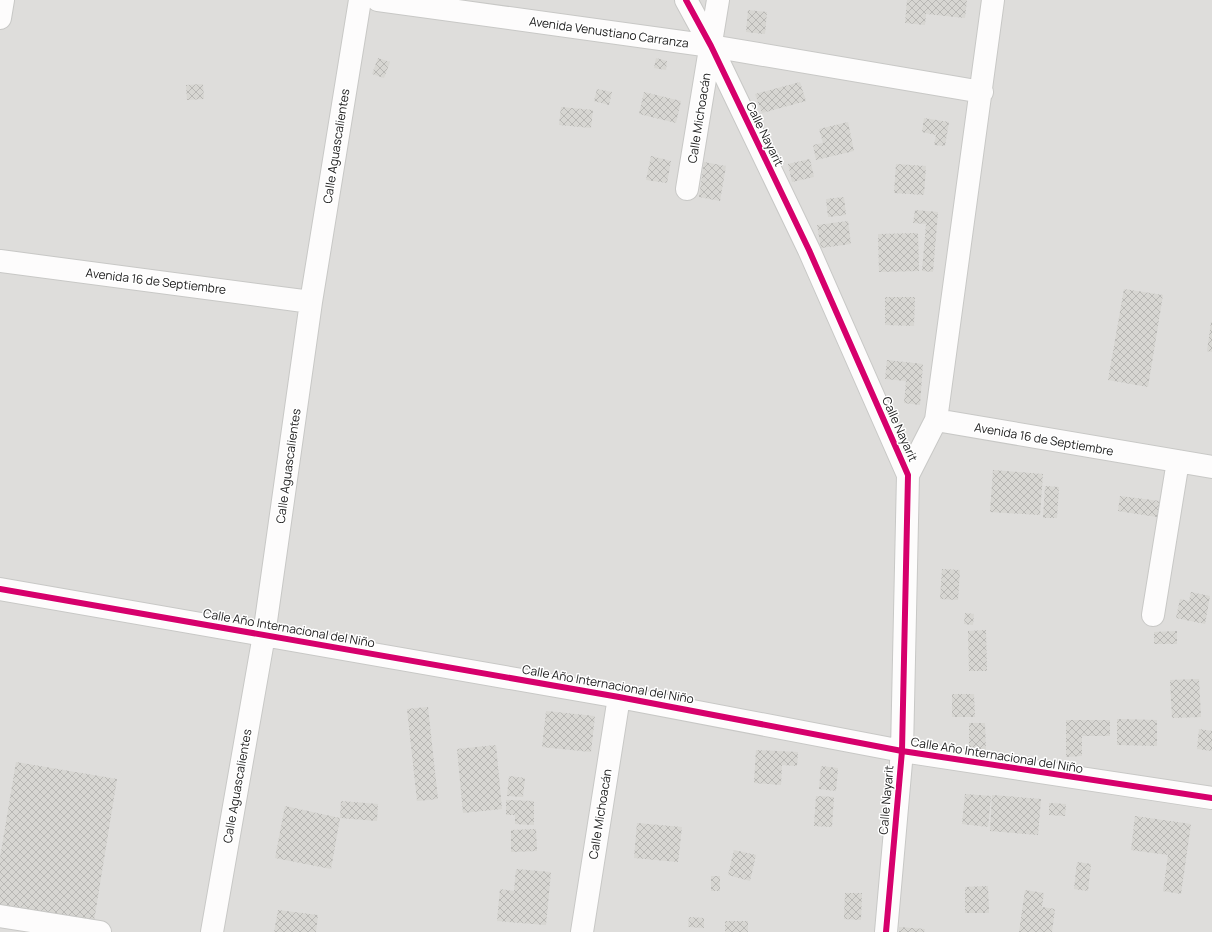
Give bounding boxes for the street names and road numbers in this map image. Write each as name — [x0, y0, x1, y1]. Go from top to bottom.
street label: Avenida Venustiano Carranza — [528, 12, 690, 52]
street label: Calle Michoacán — [683, 72, 715, 164]
street label: Calle Aguascalientes — [319, 87, 353, 205]
street label: Calle Nayarit — [742, 99, 788, 169]
street label: Avenida 16 de Septiembre — [85, 264, 227, 298]
street label: Calle Nayarit — [878, 394, 922, 464]
street label: Calle Aguascalientes — [272, 407, 304, 525]
street label: Avenida 16 de Septiembre — [973, 418, 1115, 460]
street label: Calle Año Internacional del Niño — [202, 605, 376, 651]
street label: Calle Año Internacional del Niño — [521, 661, 695, 707]
street label: Calle Aguascalientes — [219, 728, 255, 844]
street label: Calle Año Internacional del Niño — [910, 733, 1084, 777]
street label: Calle Nayarit — [875, 764, 898, 835]
street label: Calle Michoacán — [584, 768, 616, 860]

